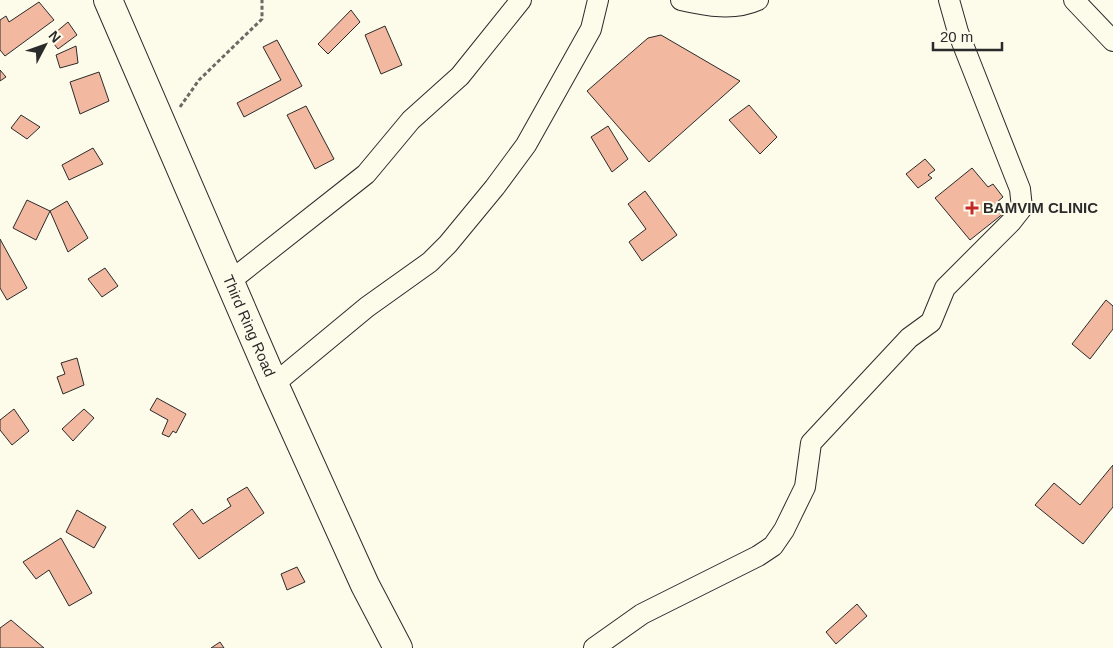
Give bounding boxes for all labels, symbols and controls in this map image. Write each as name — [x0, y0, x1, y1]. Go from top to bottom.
north arrow — [20, 20, 70, 70]
scale bar — [933, 20, 1002, 52]
text: N — [45, 27, 64, 46]
text: 20 m — [940, 28, 973, 45]
place label: BAMVIM CLINIC — [983, 199, 1098, 216]
marker: BAMVIM CLINIC — [965, 201, 979, 215]
street label: Third Ring Road — [220, 272, 279, 379]

